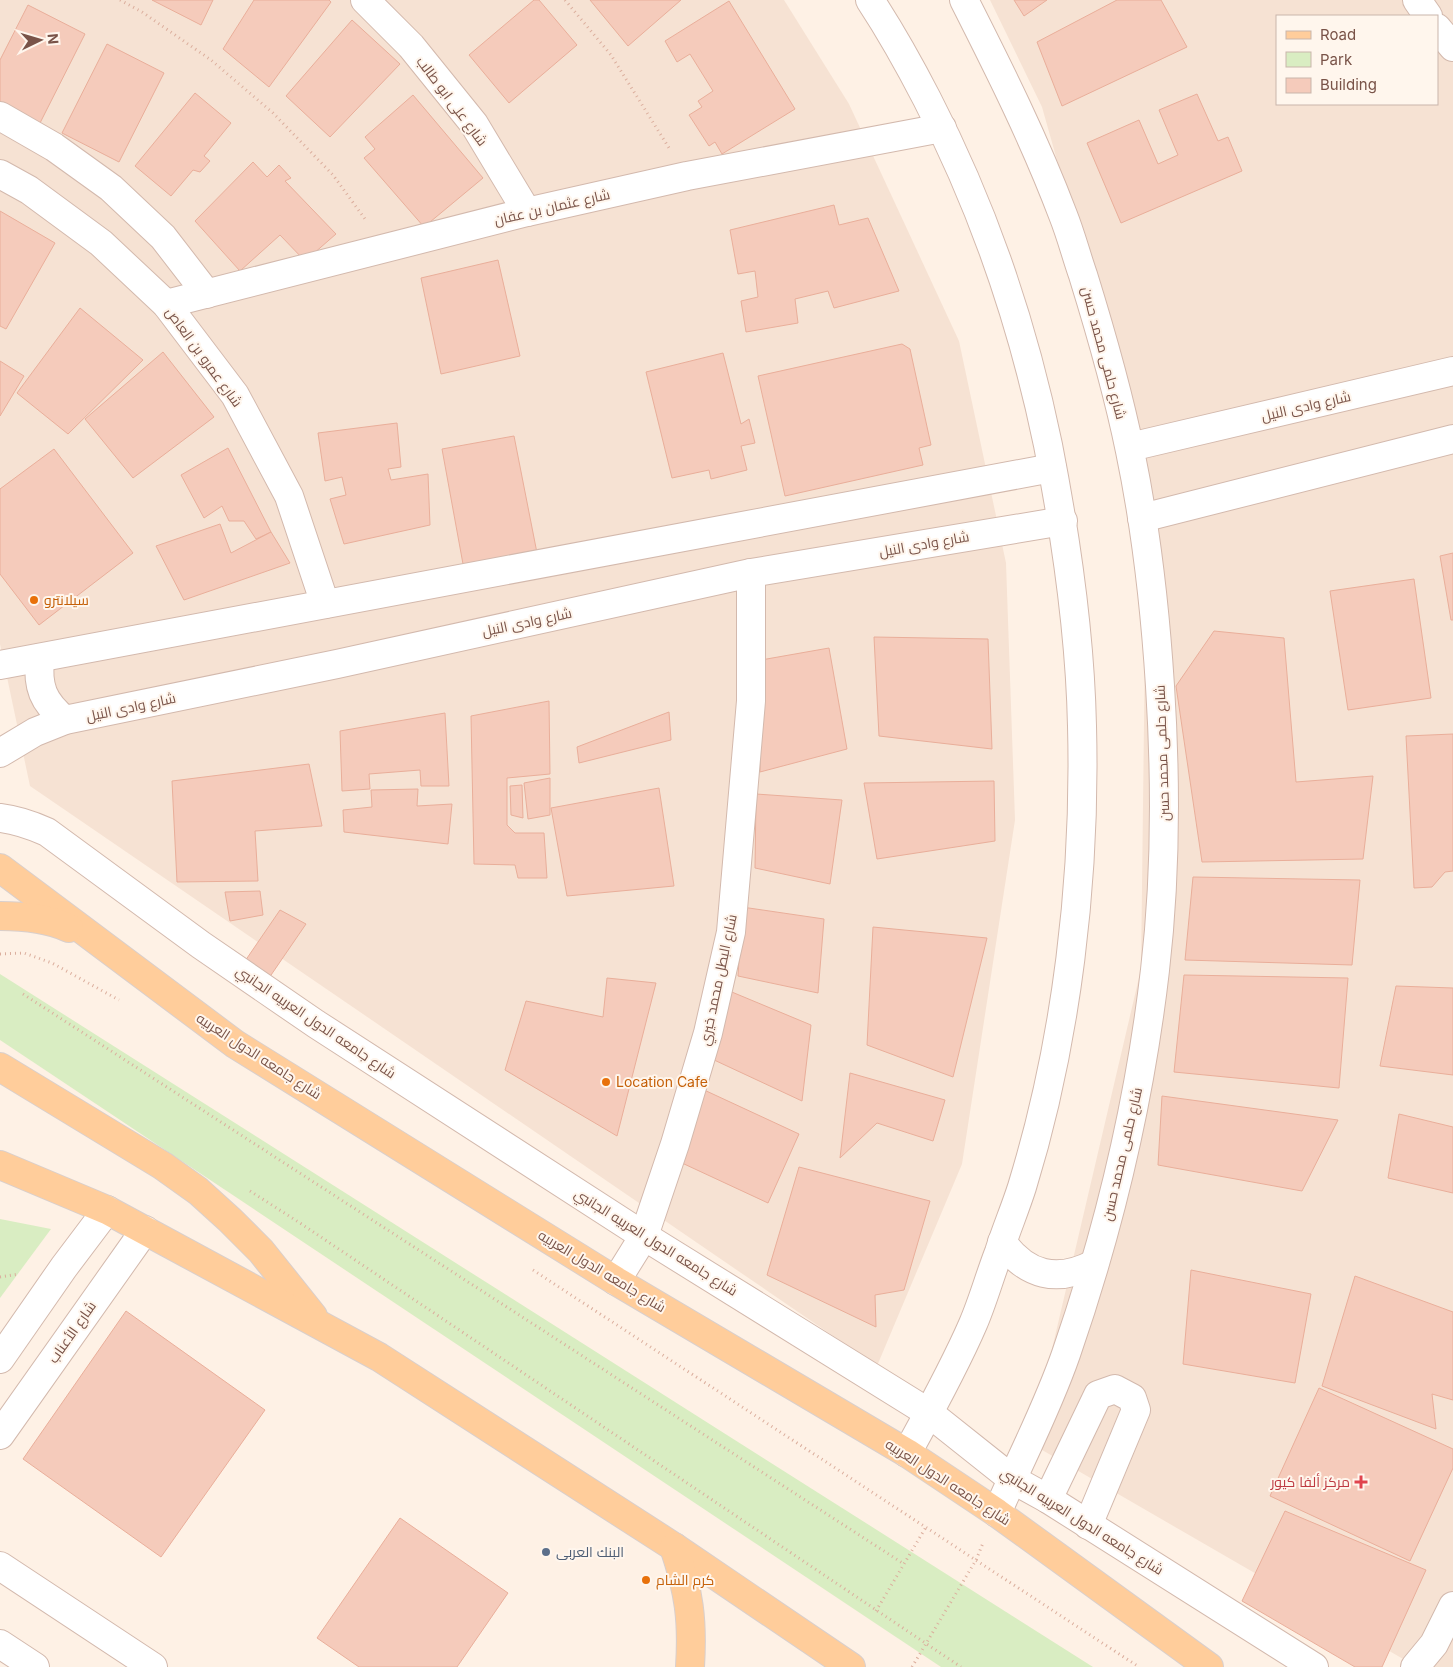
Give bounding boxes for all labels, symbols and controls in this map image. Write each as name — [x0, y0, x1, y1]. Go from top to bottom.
north arrow — [15, 15, 65, 65]
legend — [1276, 15, 1438, 105]
text: Road — [1320, 25, 1356, 44]
text: N — [45, 33, 62, 45]
text: Park — [1320, 50, 1353, 69]
street label: شارع على ابو طالب — [413, 53, 491, 149]
text: Building — [1320, 75, 1377, 94]
street label: شارع عثمان بن عفان — [492, 185, 612, 229]
street label: شارع حلمى محمد حسن — [1078, 285, 1130, 421]
street label: شارع عمرو بن العاص — [162, 303, 246, 411]
street label: شارع وادى النيل — [1259, 387, 1353, 425]
street label: شارع وادى النيل — [877, 527, 971, 561]
place label: سيلانترو — [44, 591, 89, 608]
marker: سيلانترو — [28, 594, 40, 606]
street label: شارع وادى النيل — [480, 604, 574, 640]
street label: شارع حلمى محمد حسن — [1151, 684, 1173, 822]
street label: شارع وادى النيل — [84, 689, 178, 725]
street label: شارع البطل محمد خيري — [695, 913, 744, 1048]
street label: شارع جامعه الدول العربيه الجانبي — [233, 962, 399, 1082]
street label: شارع جامعه الدول العربيه — [193, 1009, 325, 1103]
place label: Location Cafe — [616, 1073, 708, 1090]
marker: Location Cafe — [600, 1076, 612, 1088]
street label: شارع حلمى محمد حسن — [1098, 1085, 1146, 1223]
street label: شارع جامعه الدول العربيه الجانبي — [571, 1185, 741, 1299]
street label: شارع جامعه الدول العربيه — [535, 1226, 669, 1316]
street label: شارع الأعناب — [44, 1298, 100, 1366]
street label: شارع جامعه الدول العربيه — [882, 1435, 1014, 1529]
street label: شارع جامعه الدول العربيه الجانبي — [996, 1463, 1167, 1581]
place label: مركز ألفا كيور — [1270, 1473, 1350, 1490]
marker: مركز ألفا كيور — [1354, 1475, 1368, 1489]
place label: البنك العربى — [556, 1543, 624, 1560]
marker: البنك العربى — [540, 1546, 552, 1558]
place label: كرم الشام — [656, 1571, 714, 1590]
marker: كرم الشام — [640, 1574, 652, 1586]

